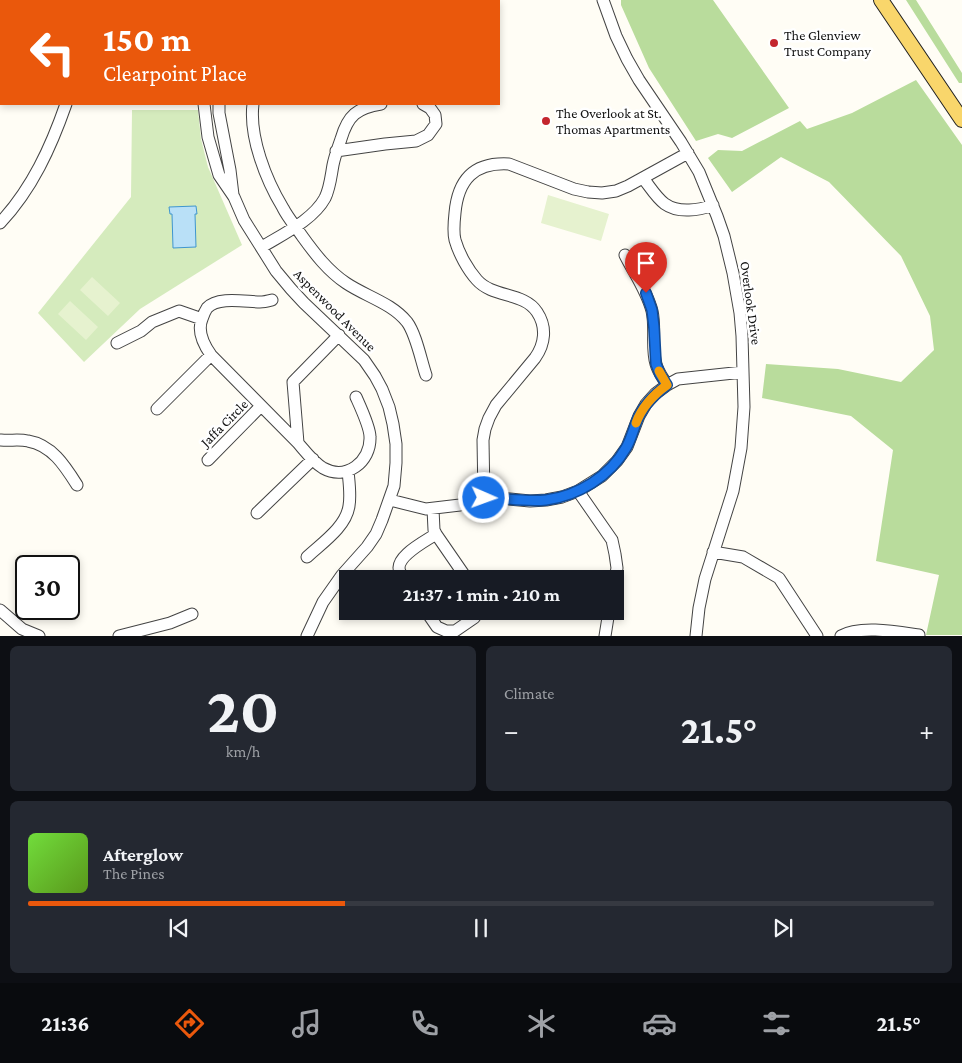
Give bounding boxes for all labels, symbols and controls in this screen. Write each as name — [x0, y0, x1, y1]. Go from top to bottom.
icon: left — [20, 20, 85, 85]
text: 150 m — [103, 20, 191, 59]
place label: The Glenview Trust Company — [784, 27, 871, 59]
marker: The Glenview Trust Company — [768, 37, 780, 49]
text: Clearpoint Place — [103, 61, 247, 86]
place label: The Overlook at St. Thomas Apartments — [556, 105, 670, 137]
marker: The Overlook at St. Thomas Apartments — [540, 115, 552, 127]
pin — [625, 242, 667, 293]
icon: arrive — [632, 249, 660, 277]
street label: Overlook Drive — [737, 260, 765, 346]
street label: Aspenwood Avenue — [291, 266, 379, 354]
street label: Jaffa Circle — [196, 396, 251, 451]
position arrow — [457, 471, 509, 523]
speed limit sign: 30 — [15, 555, 80, 620]
text: 21:37 · 1 min · 210 m — [403, 584, 560, 605]
text: 20 — [207, 674, 279, 746]
text: Climate — [504, 685, 554, 702]
text: 21.5° — [681, 709, 757, 751]
text: − — [504, 715, 519, 746]
text: + — [919, 715, 934, 746]
text: km/h — [226, 743, 260, 760]
text: Afterglow — [103, 844, 183, 865]
text: The Pines — [103, 865, 164, 882]
icon: previous — [165, 914, 193, 942]
icon: pause — [467, 914, 495, 942]
icon: next — [769, 914, 797, 942]
icon: directions — [172, 1006, 207, 1041]
icon: music — [289, 1006, 324, 1041]
icon: phone — [407, 1006, 442, 1041]
icon: climate — [524, 1006, 559, 1041]
icon: car — [642, 1006, 677, 1041]
icon: filters — [759, 1006, 794, 1041]
text: 21:36 — [41, 1011, 90, 1036]
text: 21.5° — [876, 1011, 921, 1036]

